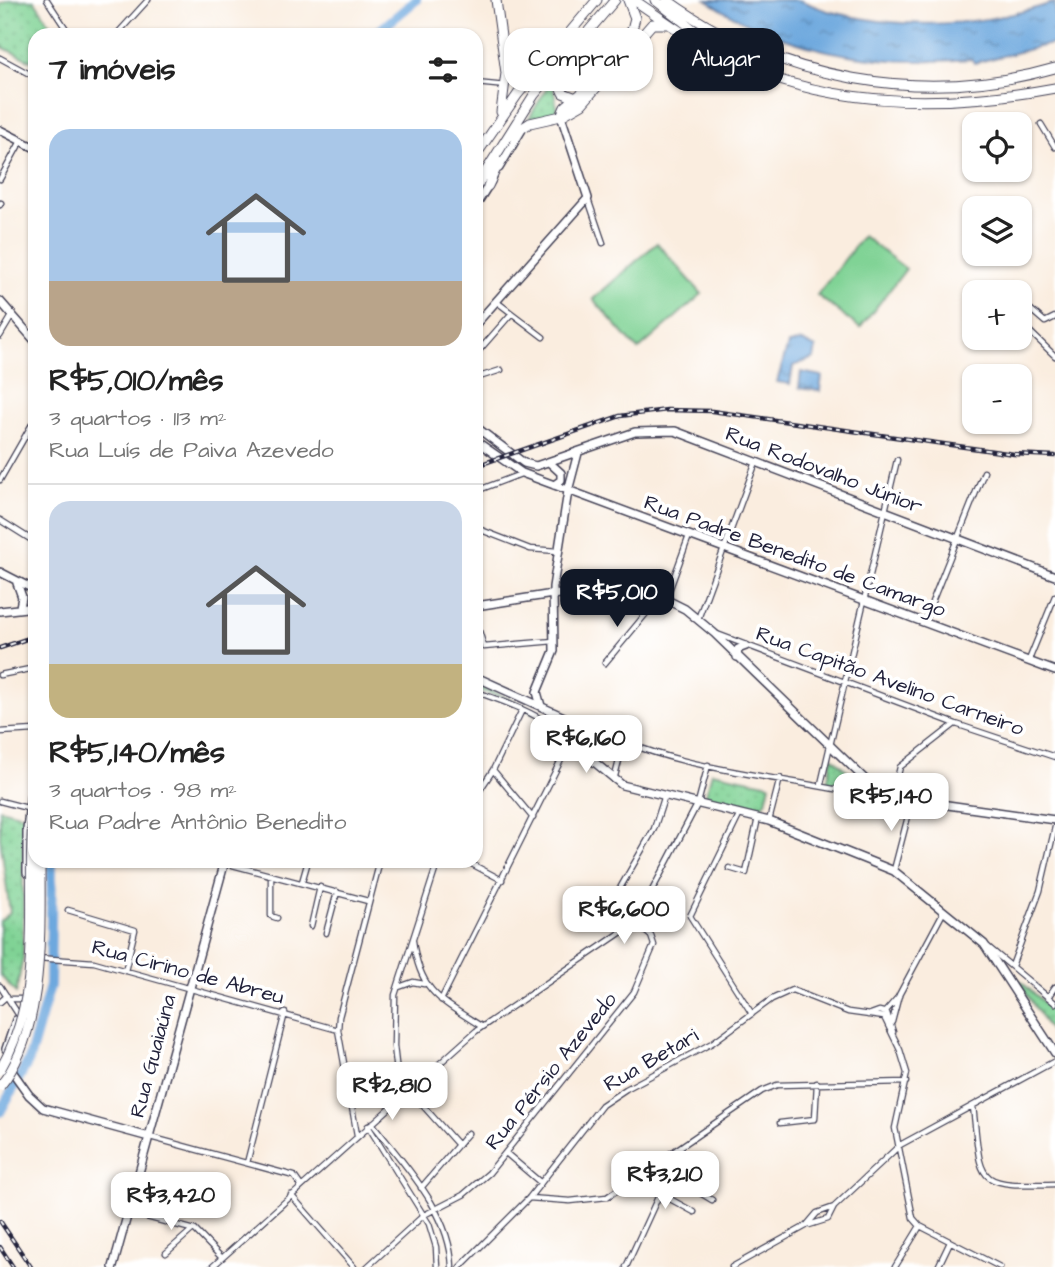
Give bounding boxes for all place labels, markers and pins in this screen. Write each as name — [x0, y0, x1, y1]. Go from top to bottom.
pin: R$5,010 — [552, 570, 682, 629]
pin: R$6,160 — [521, 716, 651, 775]
pin: R$5,140 — [826, 774, 956, 833]
pin: R$6,600 — [559, 886, 689, 946]
pin: R$2,810 — [327, 1062, 457, 1122]
pin: R$3,210 — [600, 1152, 730, 1211]
pin: R$3,420 — [106, 1172, 236, 1232]

